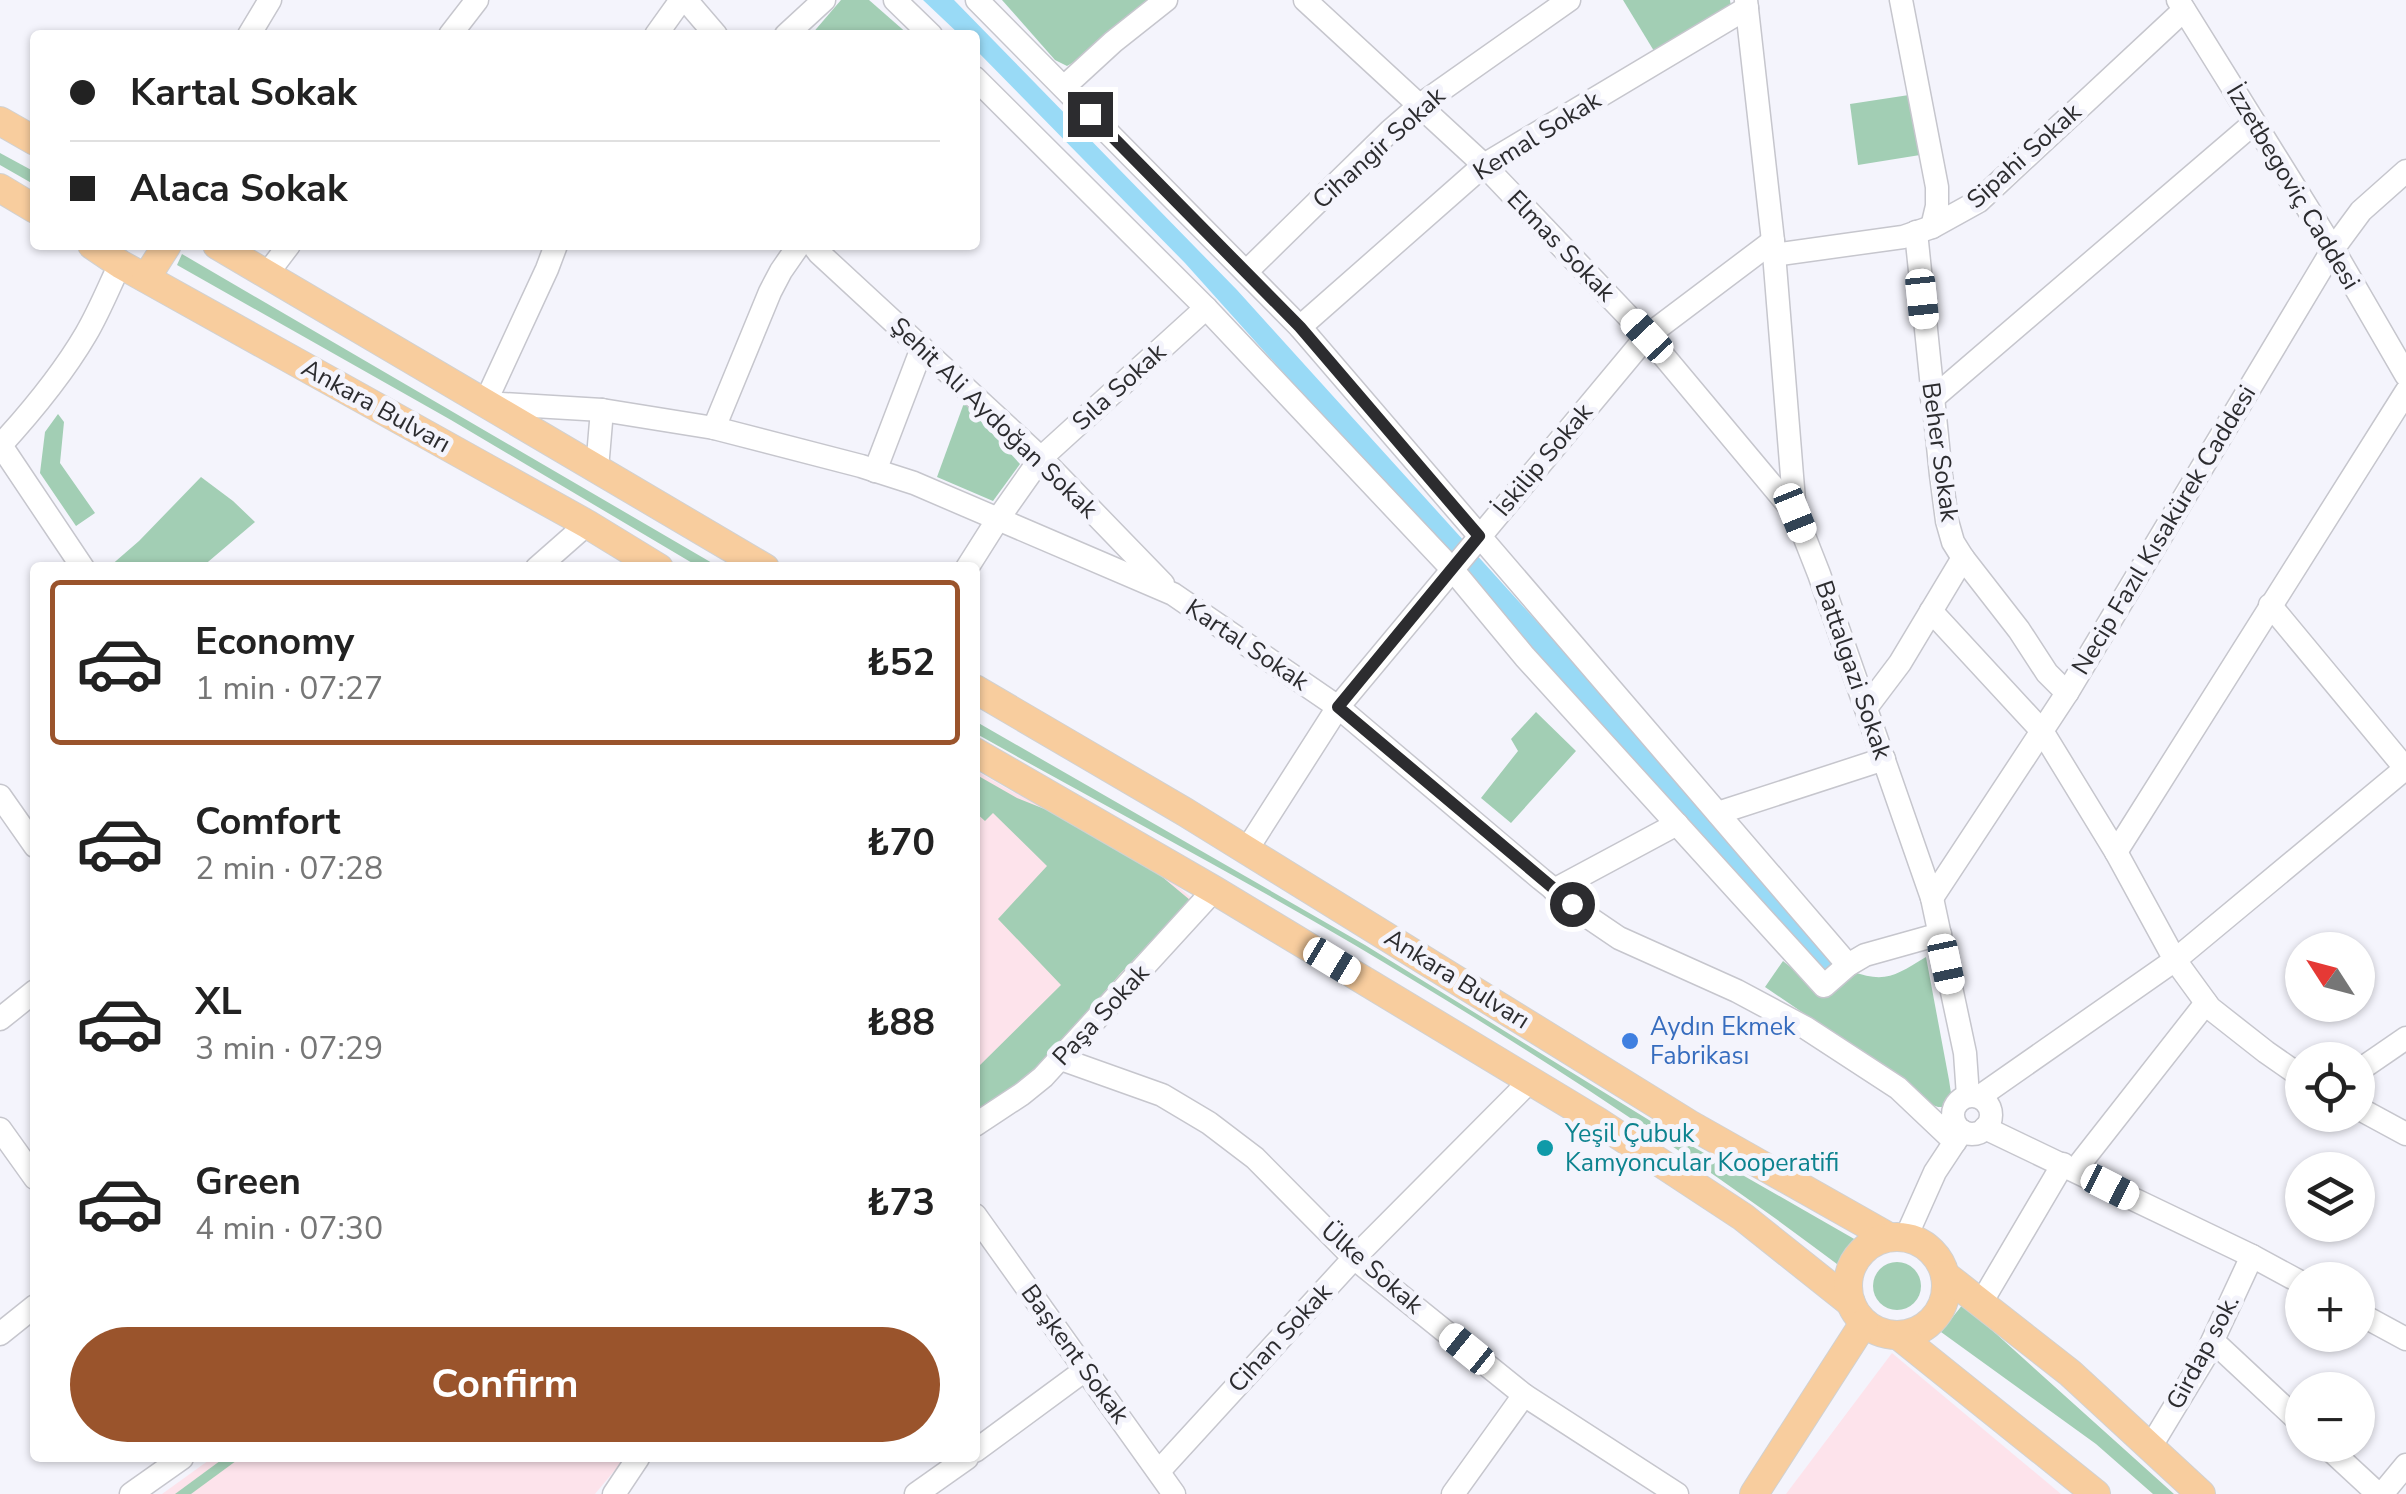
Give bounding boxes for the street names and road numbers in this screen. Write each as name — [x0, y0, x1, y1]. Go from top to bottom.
street label: İzzetbegoviç Caddesi — [2218, 78, 2368, 296]
street label: Cihangir Sokak — [1305, 79, 1453, 217]
street label: Kemal Sokak — [1467, 83, 1608, 189]
street label: Sipahi Sokak — [1960, 95, 2089, 216]
street label: Elmas Sokak — [1499, 183, 1623, 309]
street label: Şehit Ali Aydoğan Sokak — [883, 310, 1106, 527]
street label: Sıla Sokak — [1065, 335, 1174, 438]
street label: Ankara Bulvarı — [296, 351, 456, 461]
street label: Necip Fazıl Kısakürek Caddesi — [2064, 379, 2264, 681]
street label: Beher Sokak — [1913, 380, 1967, 524]
street label: İskilip Sokak — [1486, 396, 1601, 524]
street label: Battalgazi Sokak — [1806, 576, 1900, 764]
street label: Kartal Sokak — [1179, 591, 1316, 699]
street label: Ankara Bulvarı — [1378, 921, 1536, 1037]
street label: Paşa Sokak — [1045, 956, 1157, 1073]
street label: Ülke Sokak — [1314, 1214, 1431, 1322]
street label: Cihan Sokak — [1220, 1276, 1340, 1400]
street label: Başkent Sokak — [1013, 1277, 1137, 1431]
street label: Girdap sok. — [2158, 1288, 2248, 1416]

